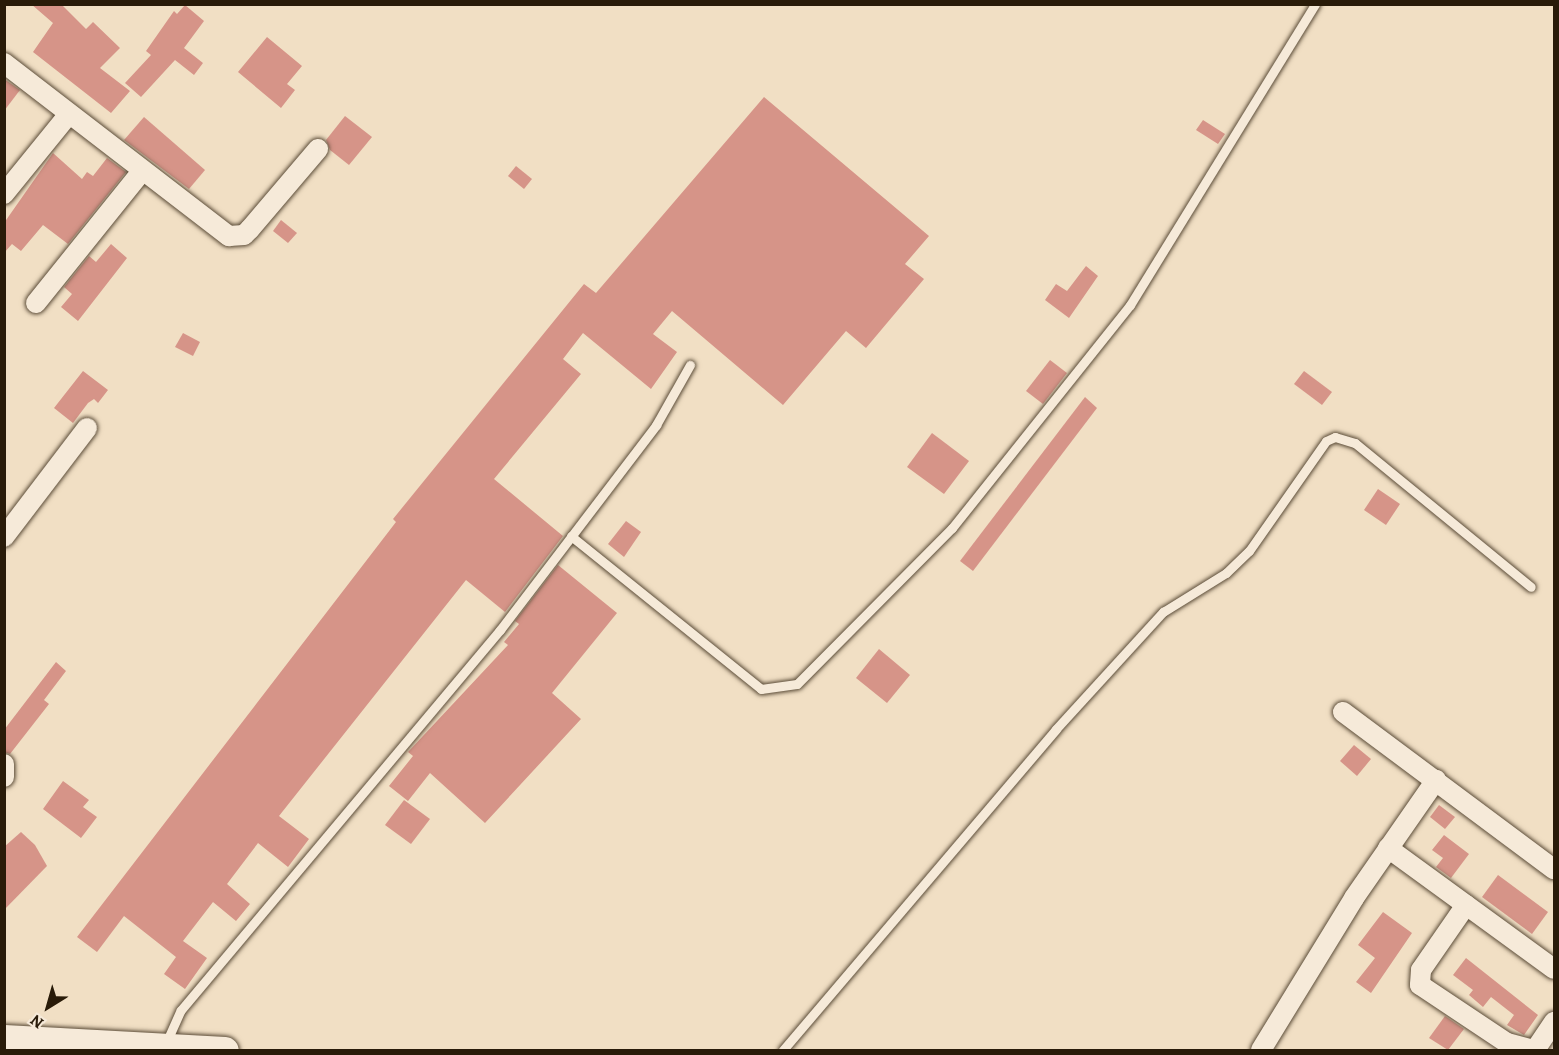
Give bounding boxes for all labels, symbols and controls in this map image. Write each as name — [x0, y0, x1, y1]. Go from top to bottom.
north arrow — [18, 977, 78, 1037]
text: N — [26, 1009, 48, 1034]

